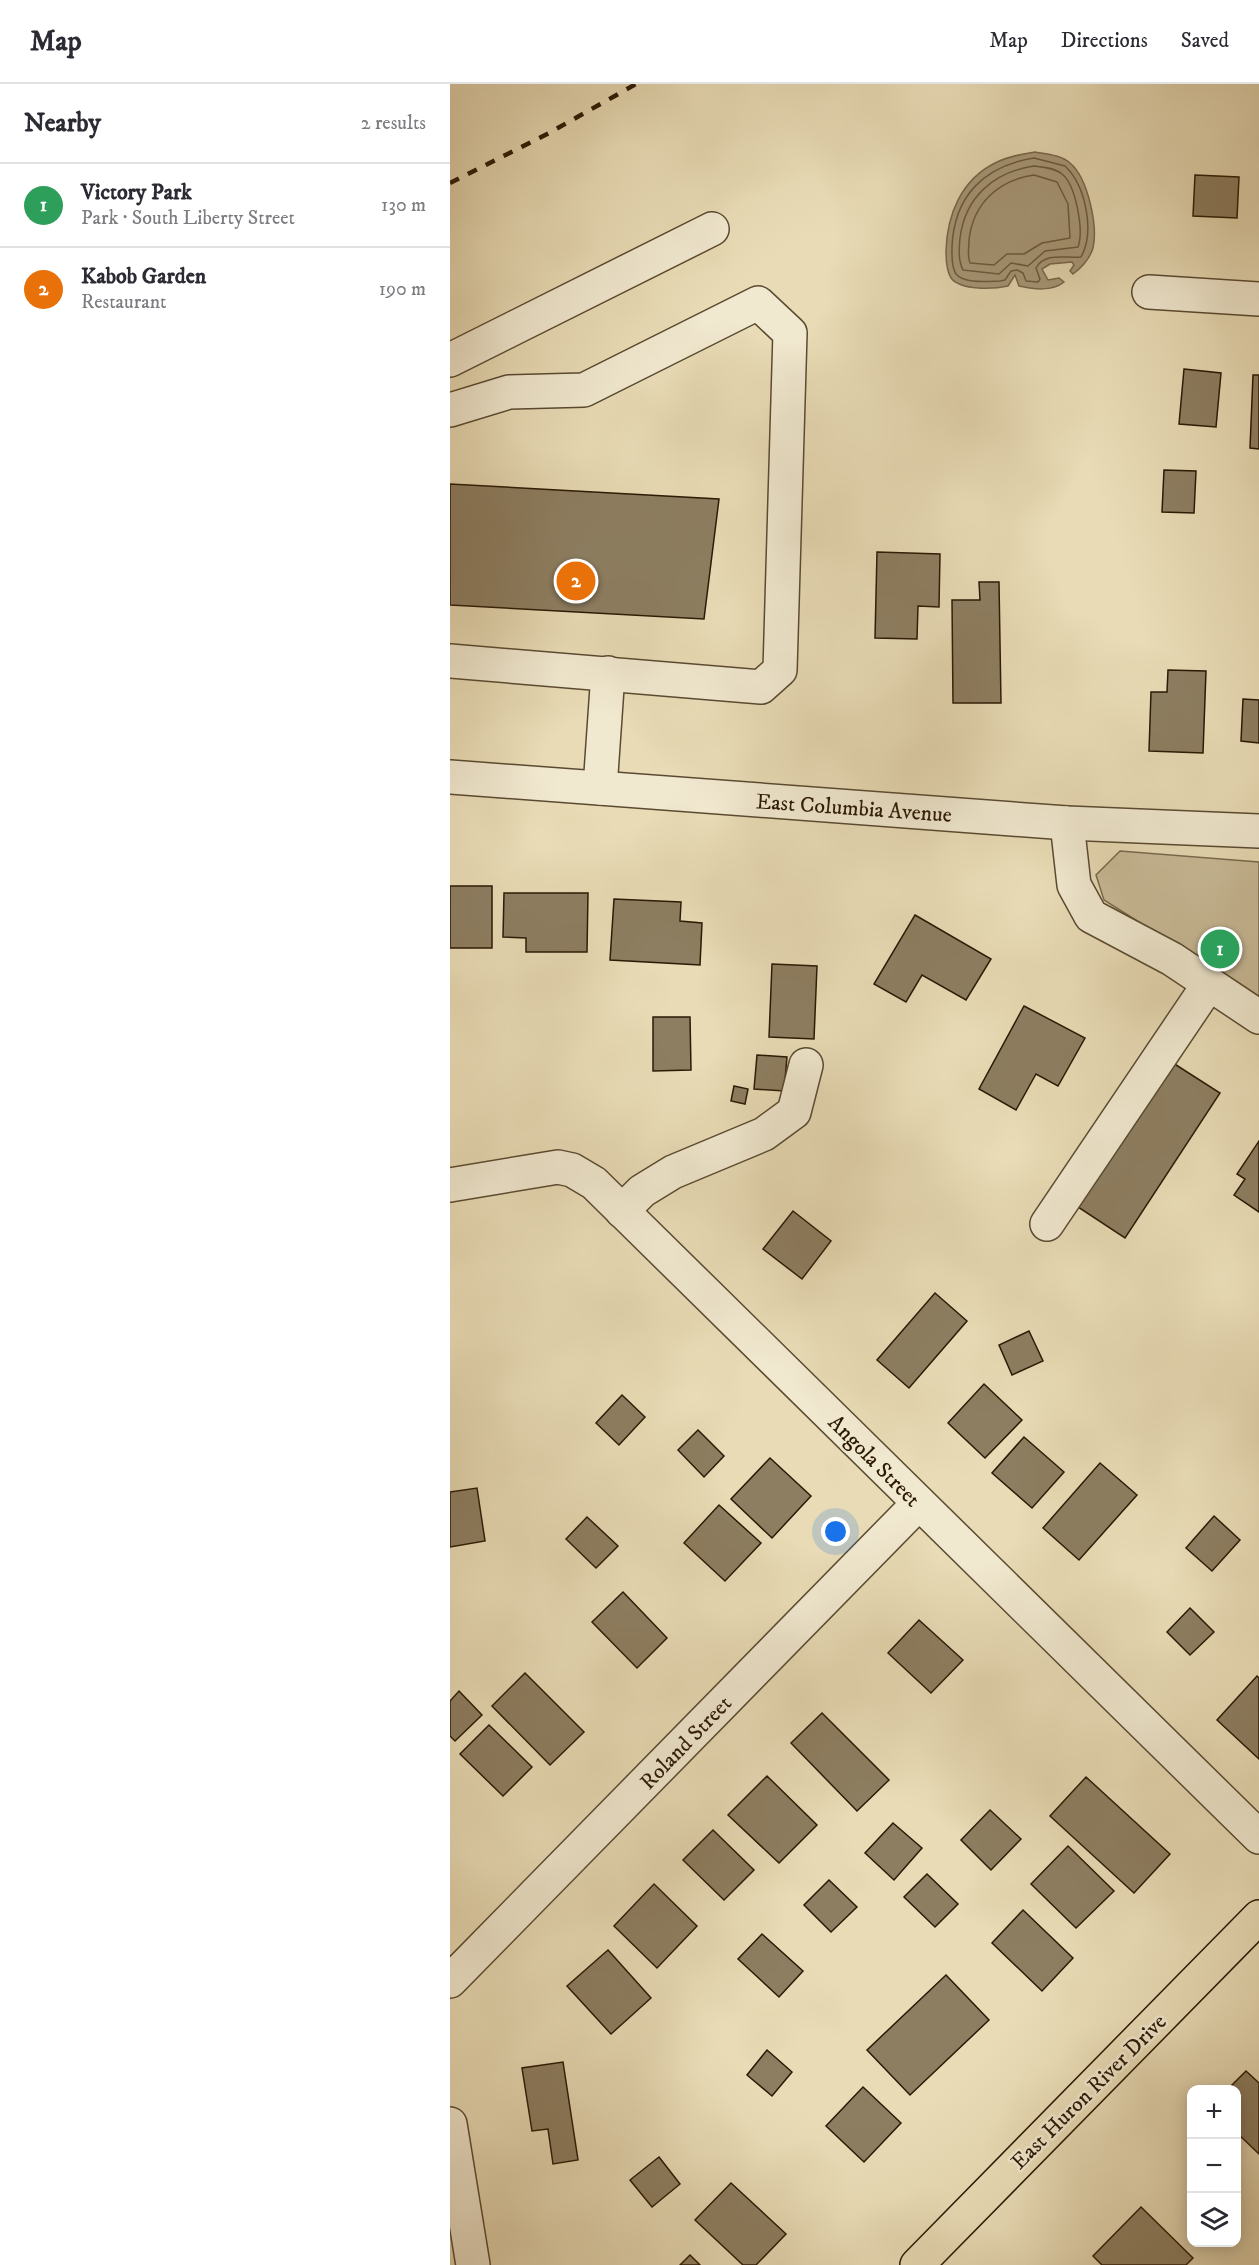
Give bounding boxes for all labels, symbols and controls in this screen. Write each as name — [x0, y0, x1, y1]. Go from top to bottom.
text: Map — [30, 24, 82, 59]
text: Map — [989, 28, 1028, 54]
text: Directions — [1061, 28, 1148, 54]
text: Saved — [1181, 28, 1229, 54]
text: Nearby — [24, 107, 101, 140]
text: 2 results — [361, 111, 426, 136]
text: Victory Park — [81, 179, 192, 206]
text: 1 — [40, 193, 47, 218]
text: 130 m — [381, 193, 426, 218]
text: Park · South Liberty Street — [81, 206, 295, 231]
text: Kabob Garden — [81, 263, 206, 290]
text: 2 — [39, 277, 48, 302]
text: 190 m — [379, 277, 426, 302]
text: Restaurant — [81, 290, 166, 315]
pin: 2 — [556, 558, 596, 604]
street label: East Columbia Avenue — [755, 788, 953, 829]
pin: 1 — [1200, 926, 1240, 972]
street label: Angola Street — [822, 1409, 926, 1513]
your location — [821, 1517, 850, 1546]
street label: Roland Street — [635, 1690, 738, 1796]
street label: East Huron River Drive — [1006, 2009, 1172, 2175]
map controls — [1187, 2085, 1241, 2247]
button: + — [1187, 2085, 1241, 2139]
button: − — [1187, 2139, 1241, 2193]
button: layers — [1187, 2193, 1241, 2247]

